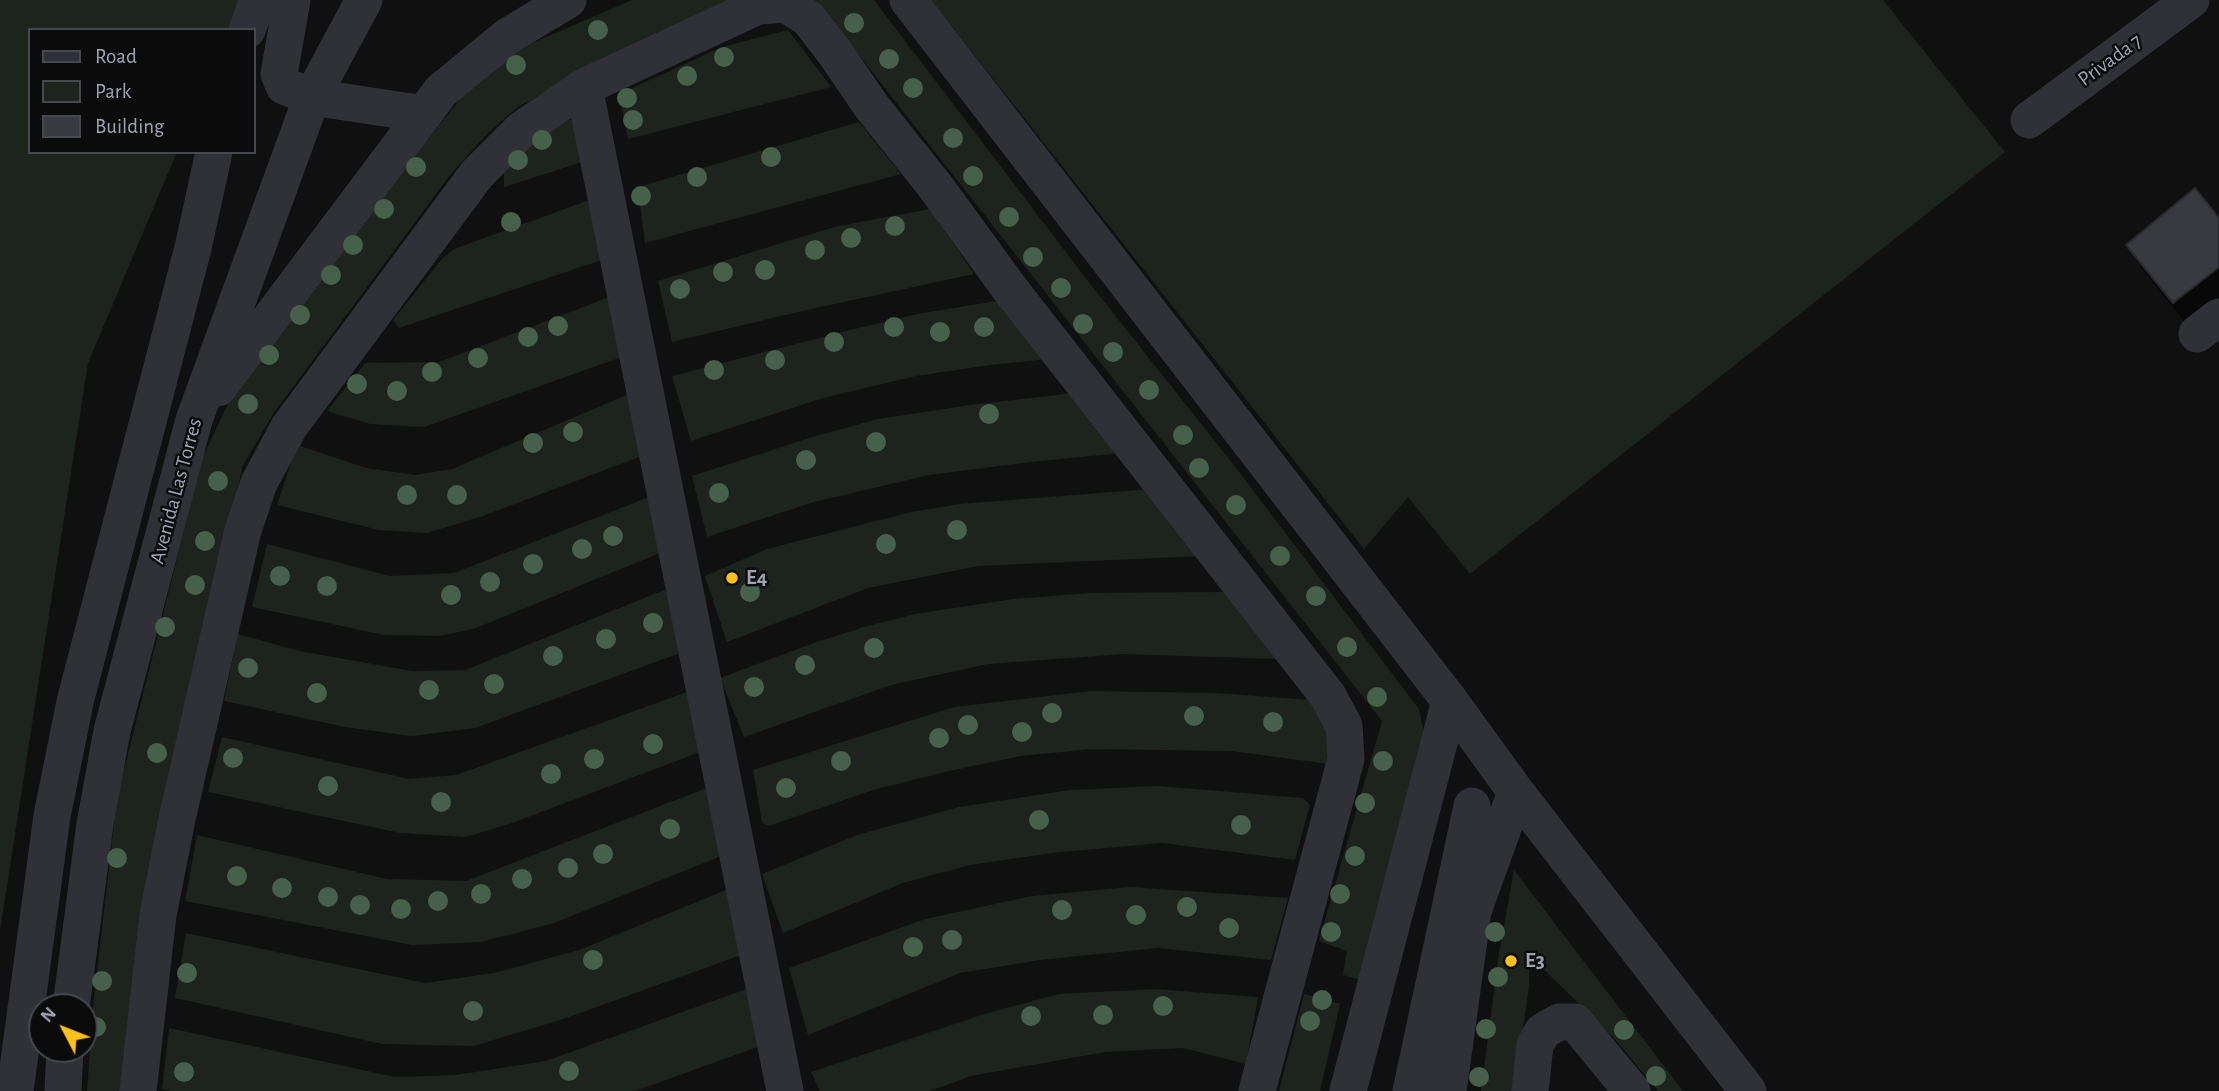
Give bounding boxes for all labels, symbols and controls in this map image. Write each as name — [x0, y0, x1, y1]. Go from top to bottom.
legend — [28, 28, 256, 154]
street label: Privada 7 — [2073, 28, 2147, 92]
text: Road — [95, 46, 137, 67]
text: Park — [95, 81, 131, 102]
text: Building — [95, 116, 164, 137]
street label: Avenida Las Torres — [144, 415, 208, 567]
place label: E4 — [746, 565, 767, 591]
marker: E4 — [724, 570, 740, 586]
place label: E3 — [1525, 948, 1545, 974]
marker: E3 — [1503, 953, 1519, 969]
north arrow — [28, 993, 98, 1063]
text: N — [37, 1004, 60, 1026]

